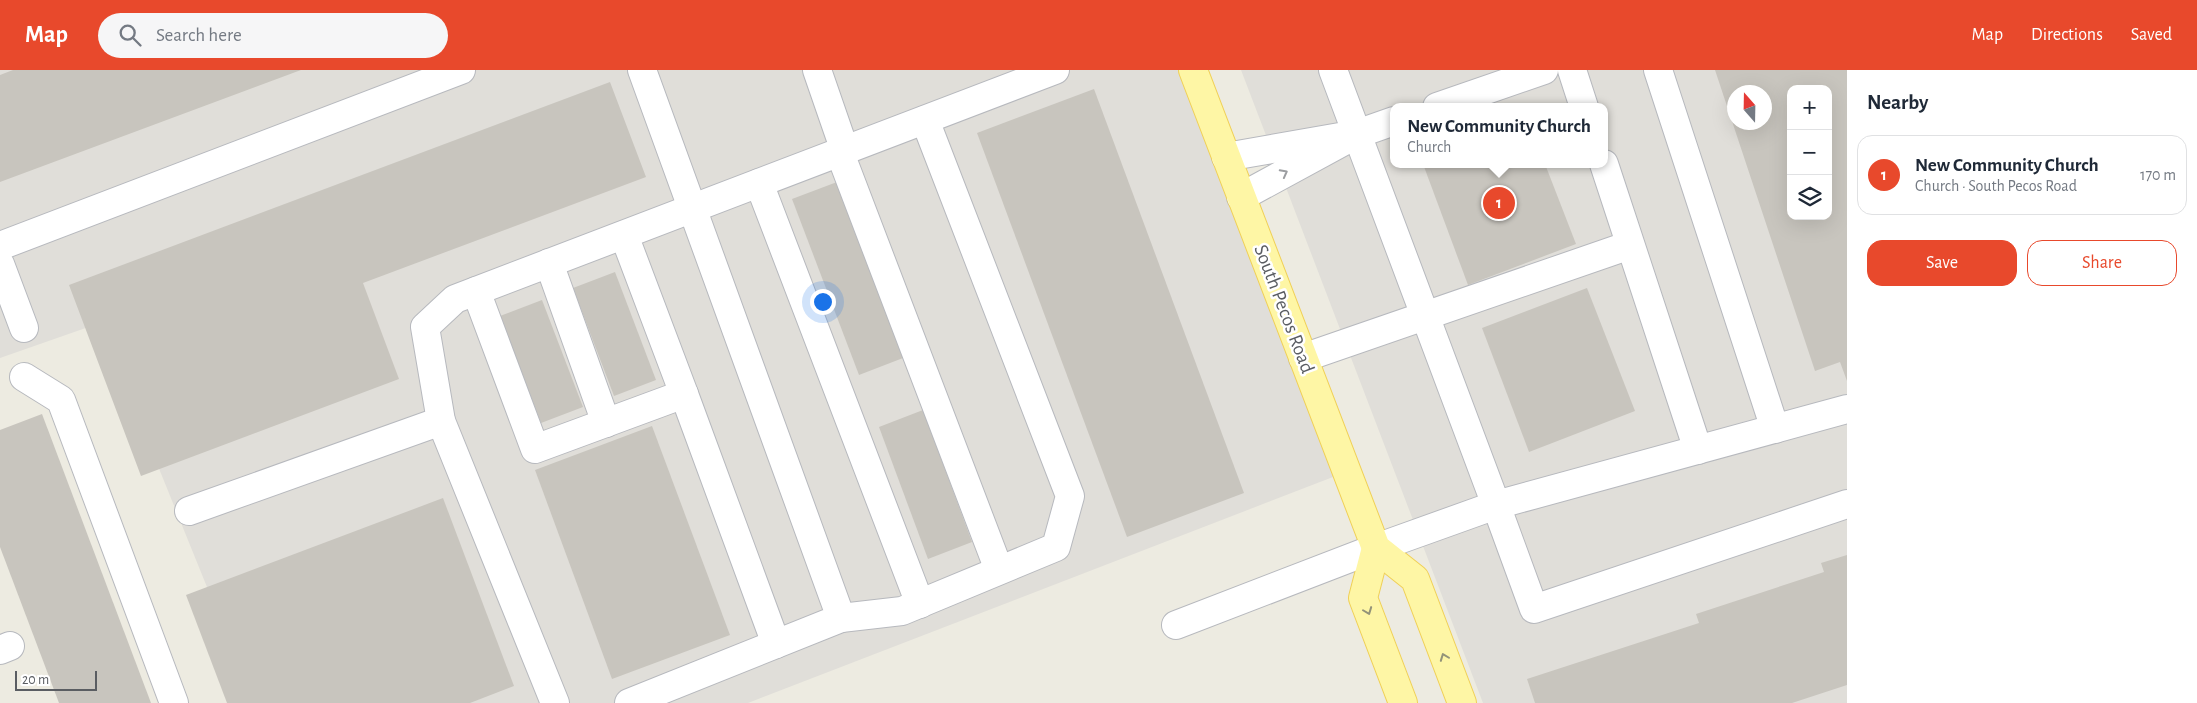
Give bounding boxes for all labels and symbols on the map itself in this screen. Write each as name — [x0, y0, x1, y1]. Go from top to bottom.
north arrow — [1727, 85, 1772, 130]
one-way arrow — [1279, 169, 1288, 179]
pin: 1 — [1483, 184, 1515, 222]
street label: South Pecos Road — [1250, 242, 1318, 376]
your location — [810, 289, 836, 315]
one-way arrow — [1362, 607, 1372, 615]
one-way arrow — [1440, 654, 1450, 662]
scale bar — [15, 668, 98, 691]

